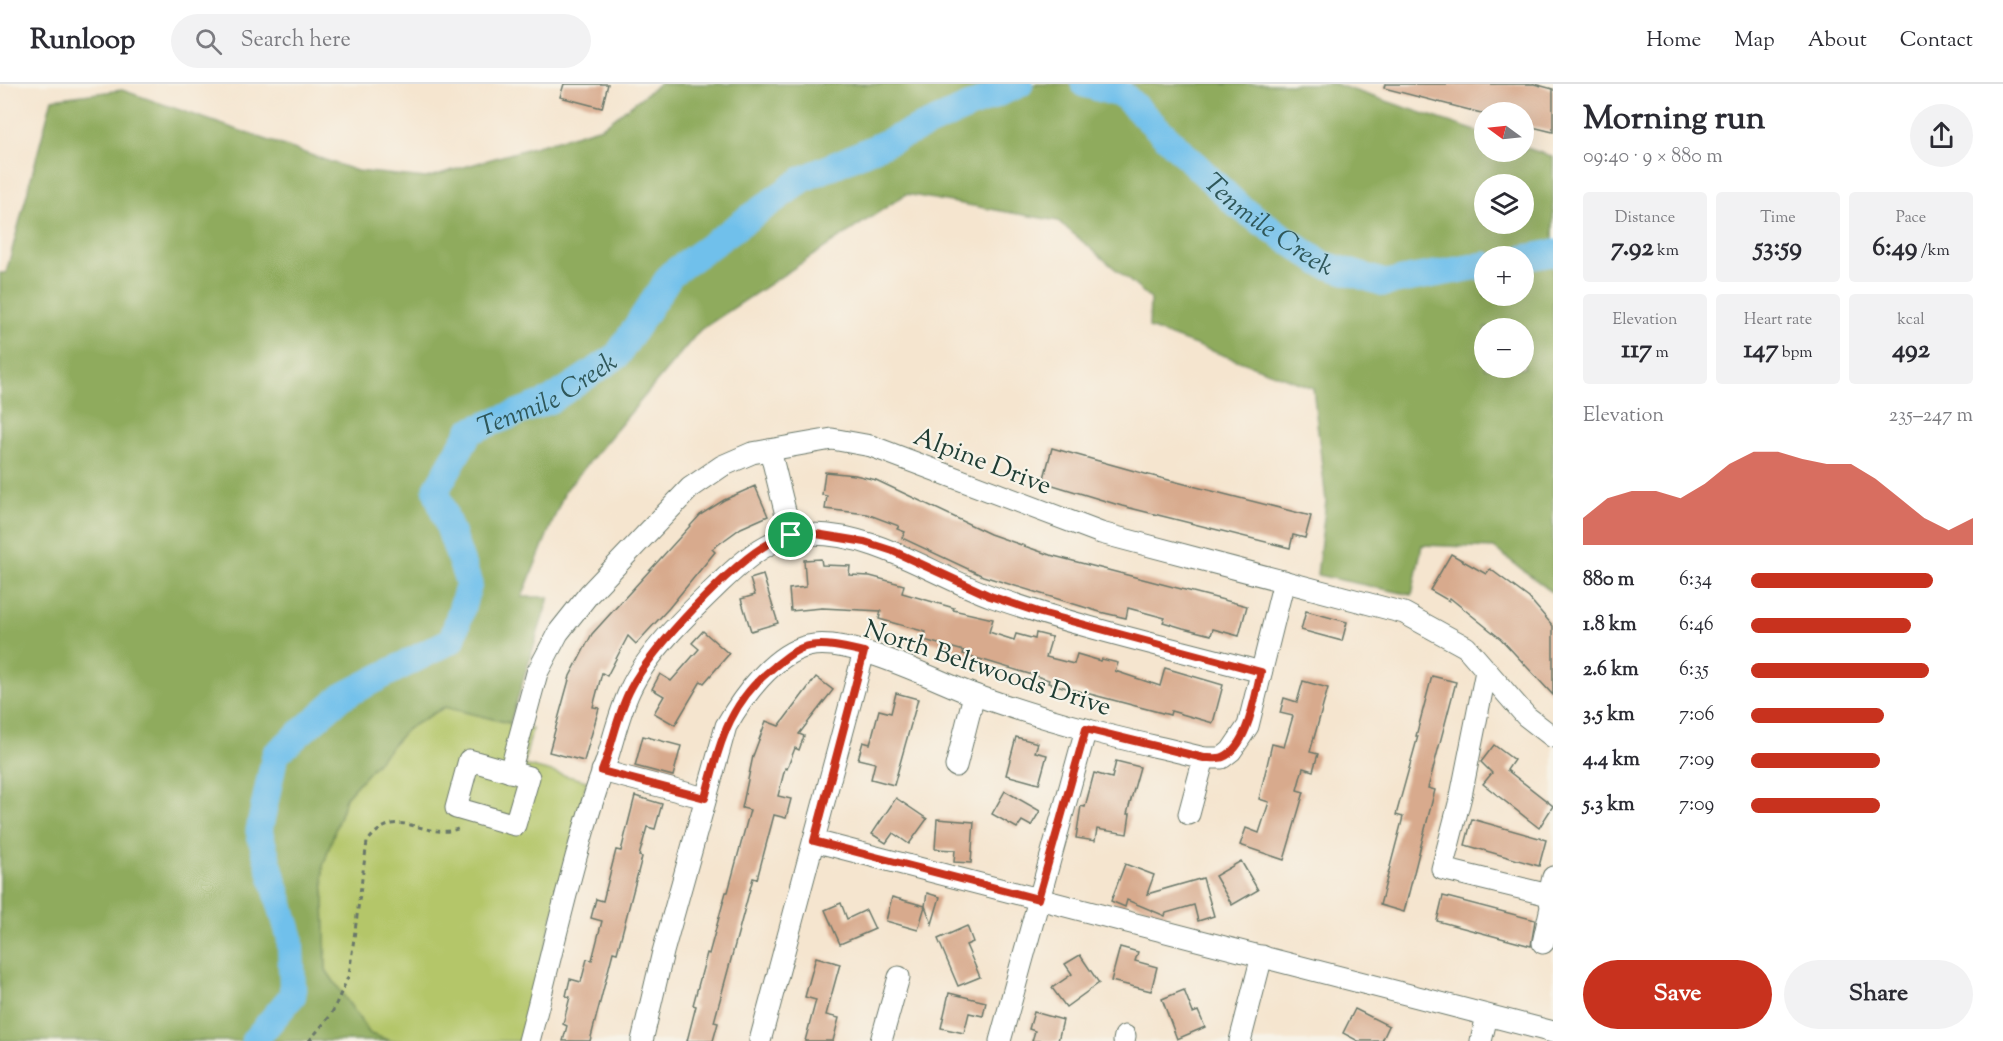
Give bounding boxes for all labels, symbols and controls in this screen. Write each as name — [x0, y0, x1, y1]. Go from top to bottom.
search box — [171, 14, 591, 68]
text: Runloop — [30, 21, 135, 61]
icon: search — [192, 25, 225, 58]
text: Search here — [240, 25, 351, 57]
text: Home — [1646, 26, 1701, 56]
text: Map — [1734, 26, 1775, 56]
text: About — [1808, 26, 1867, 56]
text: Contact — [1900, 26, 1973, 56]
text: Morning run — [1583, 96, 1765, 144]
north arrow — [1474, 102, 1534, 162]
map controls — [1474, 102, 1534, 378]
button: share — [1910, 104, 1973, 167]
text: 09:40 · 9 × 880 m — [1583, 143, 1723, 172]
water label: Tenmile Creek — [1193, 165, 1337, 288]
button: layers — [1474, 174, 1534, 234]
text: Distance — [1615, 207, 1675, 230]
text: Time — [1760, 207, 1796, 230]
text: Pace — [1896, 207, 1926, 230]
text: 7.92 — [1611, 230, 1654, 267]
text: 53:59 — [1754, 230, 1802, 267]
text: 6:49 — [1872, 230, 1917, 267]
text: km — [1654, 240, 1679, 263]
text: /km — [1917, 240, 1950, 263]
button: + — [1474, 246, 1534, 306]
text: Elevation — [1613, 309, 1677, 332]
text: Heart rate — [1744, 309, 1812, 332]
text: kcal — [1897, 309, 1925, 332]
button: − — [1474, 318, 1534, 378]
text: 117 — [1621, 332, 1652, 369]
text: 147 — [1743, 332, 1778, 369]
text: 492 — [1892, 332, 1930, 369]
text: m — [1652, 342, 1669, 365]
text: bpm — [1778, 342, 1813, 365]
water label: Tenmile Creek — [472, 344, 626, 448]
text: Elevation — [1583, 402, 1664, 431]
text: 235–247 m — [1889, 402, 1973, 431]
street label: Alpine Drive — [908, 419, 1057, 506]
pin — [765, 509, 816, 560]
icon: arrive — [774, 518, 807, 551]
text: 880 m — [1583, 566, 1634, 595]
text: 6:34 — [1679, 566, 1712, 595]
text: 1.8 km — [1583, 611, 1637, 640]
text: 6:46 — [1679, 611, 1714, 640]
street label: North Beltwoods Drive — [859, 612, 1116, 727]
text: 2.6 km — [1583, 656, 1639, 685]
text: 6:35 — [1679, 656, 1709, 685]
text: 3.5 km — [1583, 701, 1635, 730]
text: 7:06 — [1679, 701, 1715, 730]
text: 4.4 km — [1583, 746, 1640, 775]
text: 7:09 — [1679, 746, 1714, 775]
text: 5.3 km — [1583, 791, 1635, 820]
text: 7:09 — [1679, 791, 1714, 820]
button: Save — [1583, 960, 1772, 1029]
button: Share — [1784, 960, 1973, 1029]

